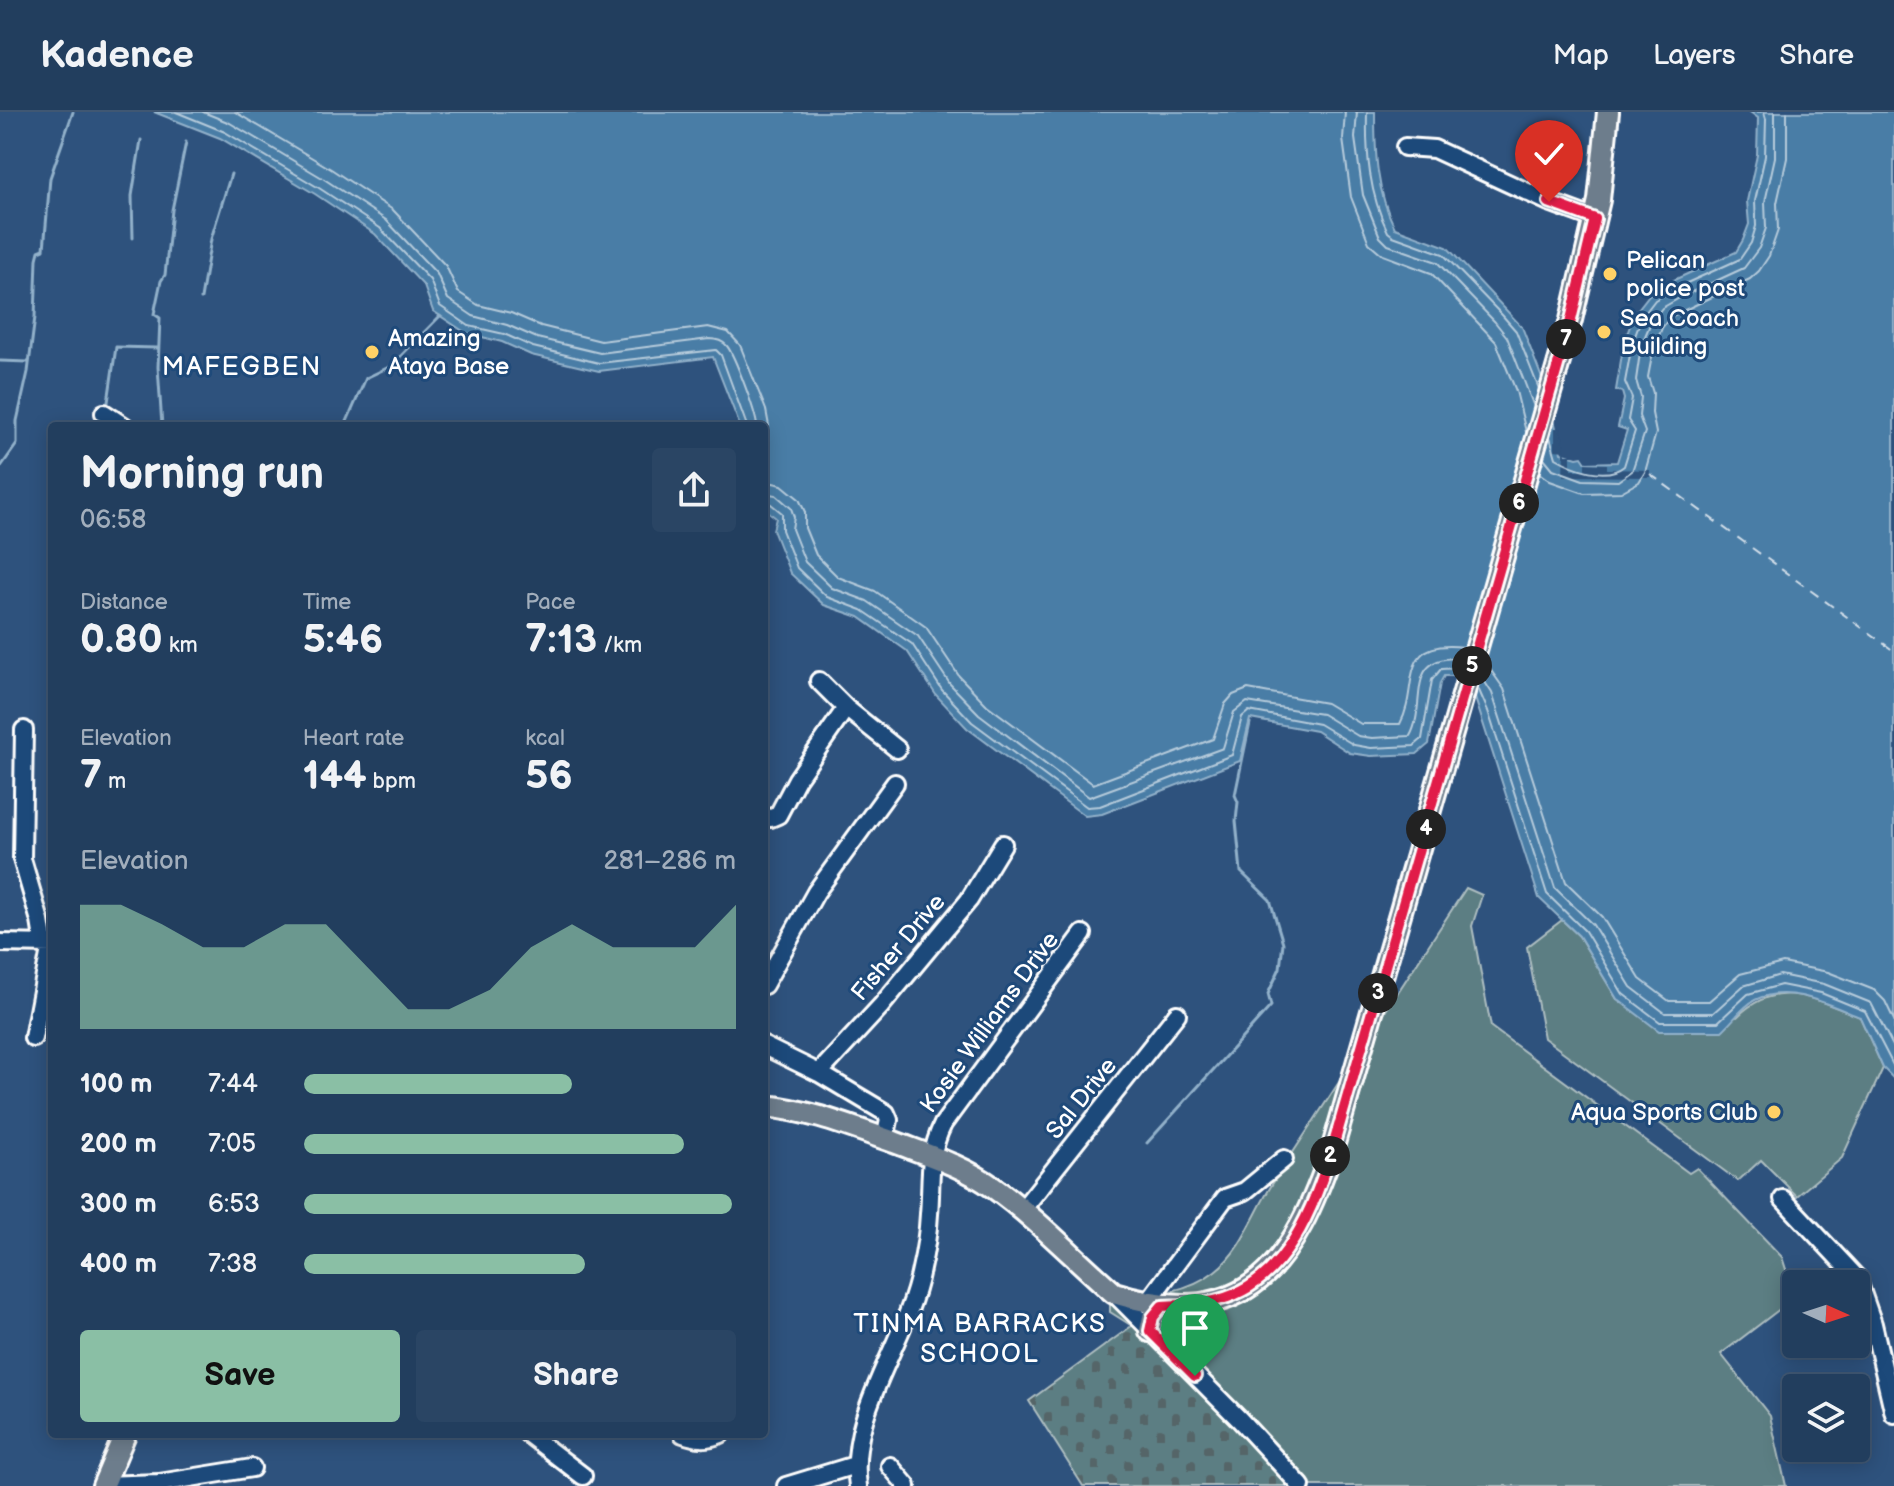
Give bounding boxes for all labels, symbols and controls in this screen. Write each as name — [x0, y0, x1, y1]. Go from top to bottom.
text: Kadence — [40, 33, 194, 78]
text: Map — [1553, 39, 1609, 72]
text: Layers — [1653, 39, 1736, 72]
text: Share — [1780, 39, 1854, 72]
pin — [1515, 120, 1583, 202]
icon: check — [1527, 132, 1571, 176]
place label: Pelican police post — [1626, 246, 1745, 303]
marker: Pelican police post — [1601, 265, 1619, 283]
place label: Sea Coach Building — [1620, 304, 1739, 361]
pin: 7 — [1546, 319, 1586, 359]
marker: Sea Coach Building — [1595, 323, 1613, 341]
place label: Amazing Ataya Base — [388, 324, 509, 381]
text: 7 — [1560, 325, 1572, 352]
marker: Amazing Ataya Base — [363, 343, 381, 361]
district label: MAFEGBEN — [162, 352, 322, 383]
text: Morning run — [80, 448, 324, 501]
button: share — [652, 448, 736, 532]
pin: 6 — [1499, 483, 1539, 523]
text: 6 — [1512, 489, 1526, 516]
text: 06:58 — [80, 505, 146, 536]
text: Distance — [80, 589, 168, 616]
text: Time — [303, 589, 351, 616]
text: Pace — [525, 589, 576, 616]
text: 0.80 — [80, 616, 163, 664]
text: 5:46 — [303, 616, 383, 664]
text: 7:13 — [525, 616, 597, 664]
text: km — [163, 632, 198, 659]
text: /km — [597, 632, 642, 659]
pin: 5 — [1452, 646, 1492, 686]
text: 5 — [1466, 652, 1478, 679]
text: Elevation — [80, 725, 172, 752]
text: Heart rate — [303, 725, 404, 752]
text: kcal — [525, 725, 565, 752]
text: 7 — [80, 752, 102, 800]
text: 144 — [303, 752, 367, 800]
text: 56 — [525, 752, 573, 800]
text: m — [102, 768, 126, 795]
text: bpm — [367, 768, 416, 795]
pin: 4 — [1406, 809, 1446, 849]
text: 4 — [1420, 815, 1432, 842]
text: Elevation — [80, 846, 188, 877]
text: 281–286 m — [603, 846, 736, 877]
street label: Fisher Drive — [845, 888, 952, 1007]
street label: Kosie Williams Drive — [914, 926, 1065, 1119]
pin: 3 — [1358, 973, 1398, 1013]
text: 3 — [1372, 979, 1384, 1006]
street label: Sal Drive — [1040, 1052, 1123, 1145]
text: 100 m — [80, 1069, 153, 1100]
text: 7:44 — [208, 1069, 258, 1100]
place label: Aqua Sports Club — [1571, 1098, 1758, 1127]
marker: Aqua Sports Club — [1765, 1103, 1783, 1121]
text: 200 m — [80, 1129, 157, 1160]
text: 7:05 — [208, 1129, 256, 1160]
pin: 2 — [1310, 1136, 1350, 1176]
text: 2 — [1323, 1142, 1337, 1169]
text: 300 m — [80, 1189, 157, 1220]
text: 6:53 — [208, 1189, 260, 1220]
text: 400 m — [80, 1249, 157, 1280]
text: 7:38 — [208, 1249, 257, 1280]
north arrow — [1782, 1270, 1870, 1358]
map controls — [1782, 1270, 1870, 1462]
pin — [1161, 1294, 1229, 1376]
icon: arrive — [1173, 1306, 1217, 1350]
district label: TINMA BARRACKS SCHOOL — [853, 1309, 1107, 1370]
button: Save — [80, 1330, 400, 1422]
button: Share — [416, 1330, 736, 1422]
button: layers — [1782, 1374, 1870, 1462]

